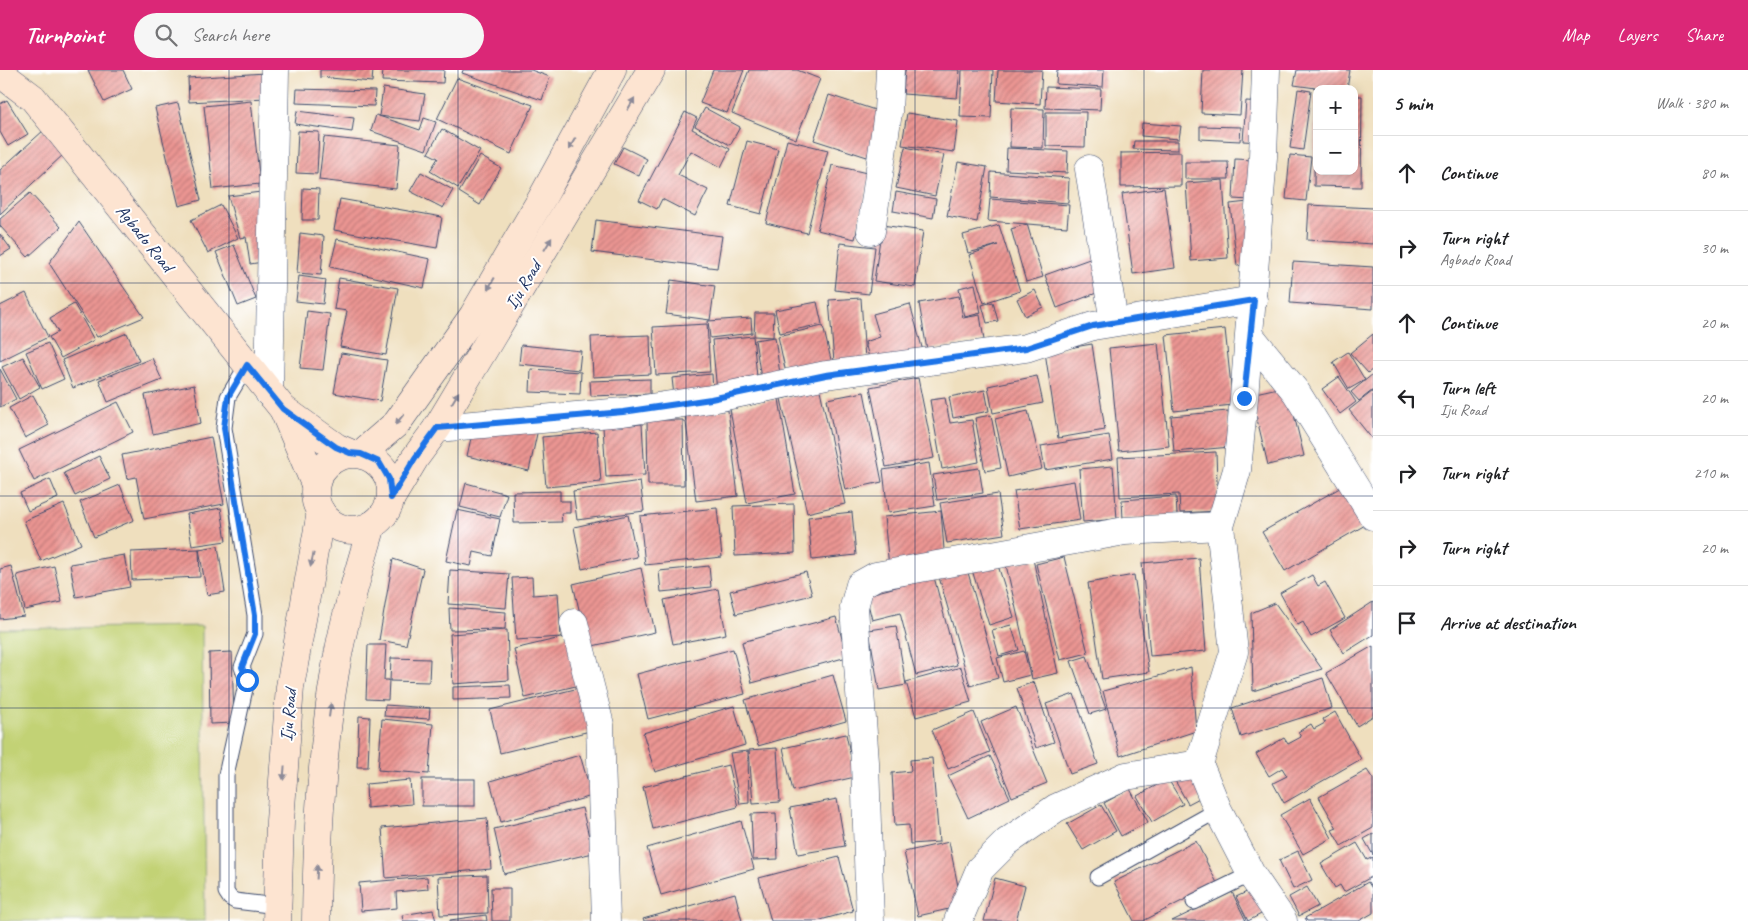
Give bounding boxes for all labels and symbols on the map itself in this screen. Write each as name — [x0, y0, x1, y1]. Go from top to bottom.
one-way arrow — [626, 97, 635, 110]
one-way arrow — [568, 136, 576, 151]
street label: Agbado Road — [111, 200, 180, 278]
one-way arrow — [544, 237, 553, 250]
street label: Iju Road — [500, 254, 547, 313]
one-way arrow — [487, 278, 496, 291]
route end — [1233, 387, 1256, 410]
one-way arrow — [451, 391, 460, 404]
one-way arrow — [394, 412, 405, 425]
one-way arrow — [308, 553, 316, 569]
route start — [236, 669, 259, 692]
street label: Iju Road — [275, 685, 302, 742]
one-way arrow — [326, 702, 334, 718]
one-way arrow — [279, 765, 287, 781]
one-way arrow — [314, 864, 322, 880]

